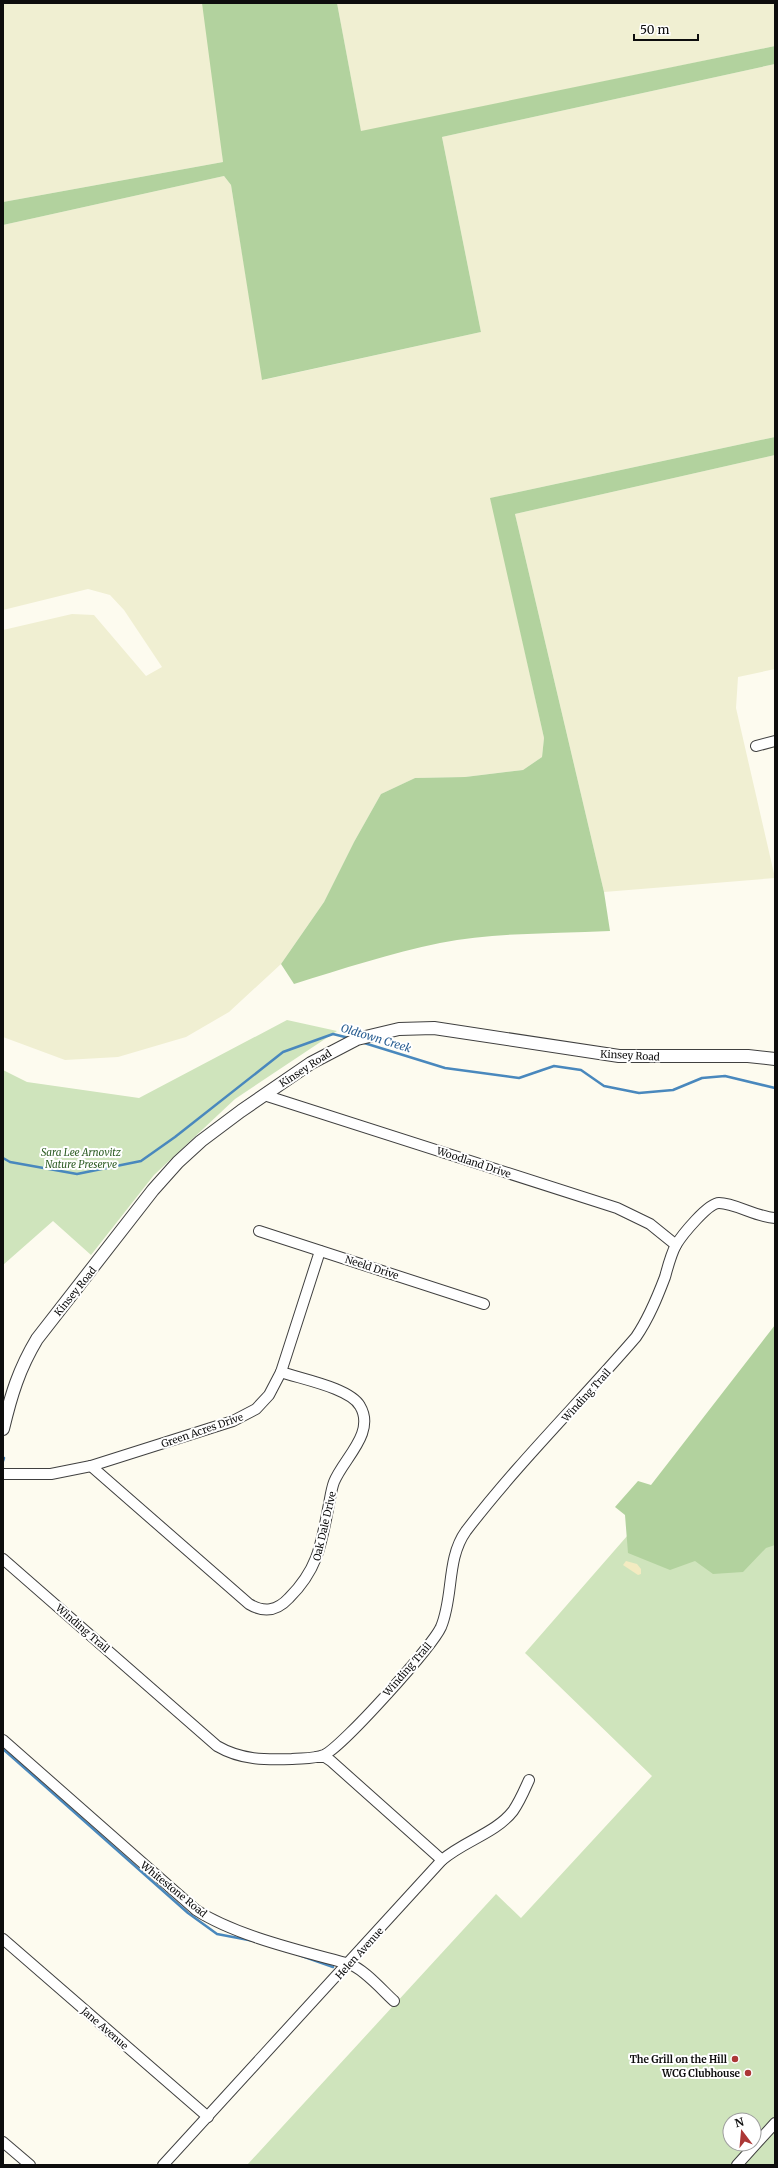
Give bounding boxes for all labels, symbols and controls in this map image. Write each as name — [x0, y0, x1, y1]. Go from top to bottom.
scale bar — [634, 16, 698, 42]
text: 50 m — [640, 22, 669, 37]
water label: Oldtown Creek — [339, 1021, 413, 1055]
street label: Kinsey Road — [277, 1047, 334, 1090]
street label: Kinsey Road — [600, 1047, 660, 1064]
street label: Woodland Drive — [434, 1144, 513, 1181]
park label: Sara Lee Arnovitz Nature Preserve — [41, 1146, 122, 1171]
street label: Neeld Drive — [343, 1253, 400, 1282]
street label: Kinsey Road — [52, 1264, 99, 1319]
street label: Winding Trail — [558, 1366, 614, 1425]
street label: Green Acres Drive — [159, 1410, 245, 1451]
street label: Oak Dale Drive — [310, 1490, 339, 1562]
street label: Winding Trail — [52, 1601, 112, 1655]
street label: Winding Trail — [380, 1640, 434, 1700]
street label: Whitestone Road — [137, 1858, 210, 1920]
street label: Helen Avenue — [333, 1925, 386, 1982]
street label: Jane Avenue — [78, 2004, 131, 2052]
place label: The Grill on the Hill — [630, 2053, 728, 2066]
marker: The Grill on the Hill — [730, 2054, 740, 2064]
place label: WCG Clubhouse — [661, 2067, 741, 2080]
marker: WCG Clubhouse — [743, 2068, 753, 2078]
north arrow — [722, 2112, 762, 2152]
text: N — [733, 2114, 746, 2130]

